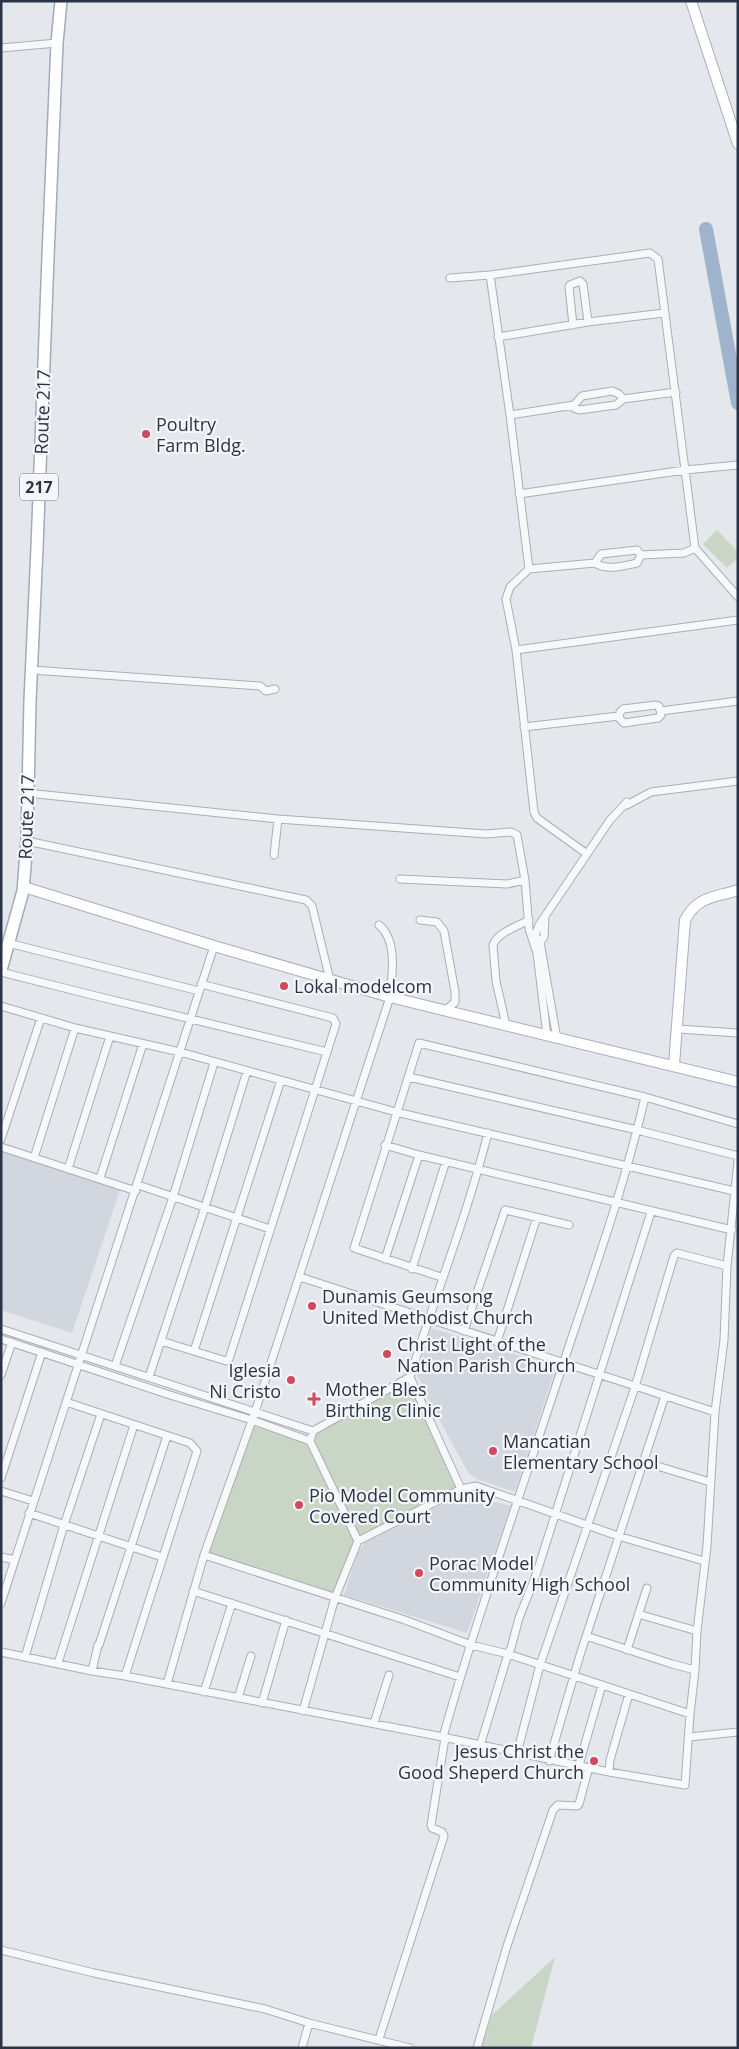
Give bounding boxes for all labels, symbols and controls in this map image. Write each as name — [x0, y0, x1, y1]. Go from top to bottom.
street label: Route 217 — [29, 369, 55, 455]
place label: Poultry Farm Bldg. — [156, 412, 246, 457]
marker: Poultry Farm Bldg. — [140, 428, 152, 440]
road number: 217 — [20, 474, 58, 501]
street label: Route 217 — [13, 774, 39, 860]
place label: Lokal modelcom — [294, 974, 432, 998]
marker: Lokal modelcom — [278, 980, 290, 992]
place label: Dunamis Geumsong United Methodist Church — [322, 1284, 533, 1329]
marker: Dunamis Geumsong United Methodist Church — [306, 1300, 318, 1312]
place label: Christ Light of the Nation Parish Church — [397, 1332, 576, 1377]
marker: Christ Light of the Nation Parish Church — [381, 1348, 393, 1360]
place label: Iglesia Ni Cristo — [209, 1358, 281, 1403]
marker: Iglesia Ni Cristo — [285, 1374, 297, 1386]
place label: Mother Bles Birthing Clinic — [325, 1377, 441, 1422]
marker: Mother Bles Birthing Clinic — [307, 1392, 321, 1406]
place label: Mancatian Elementary School — [503, 1429, 659, 1474]
marker: Mancatian Elementary School — [487, 1445, 499, 1457]
place label: Pio Model Community Covered Court — [309, 1483, 496, 1528]
marker: Pio Model Community Covered Court — [293, 1499, 305, 1511]
place label: Porac Model Community High School — [429, 1551, 630, 1596]
marker: Porac Model Community High School — [413, 1567, 425, 1579]
place label: Jesus Christ the Good Sheperd Church — [398, 1739, 584, 1784]
marker: Jesus Christ the Good Sheperd Church — [588, 1755, 600, 1767]

